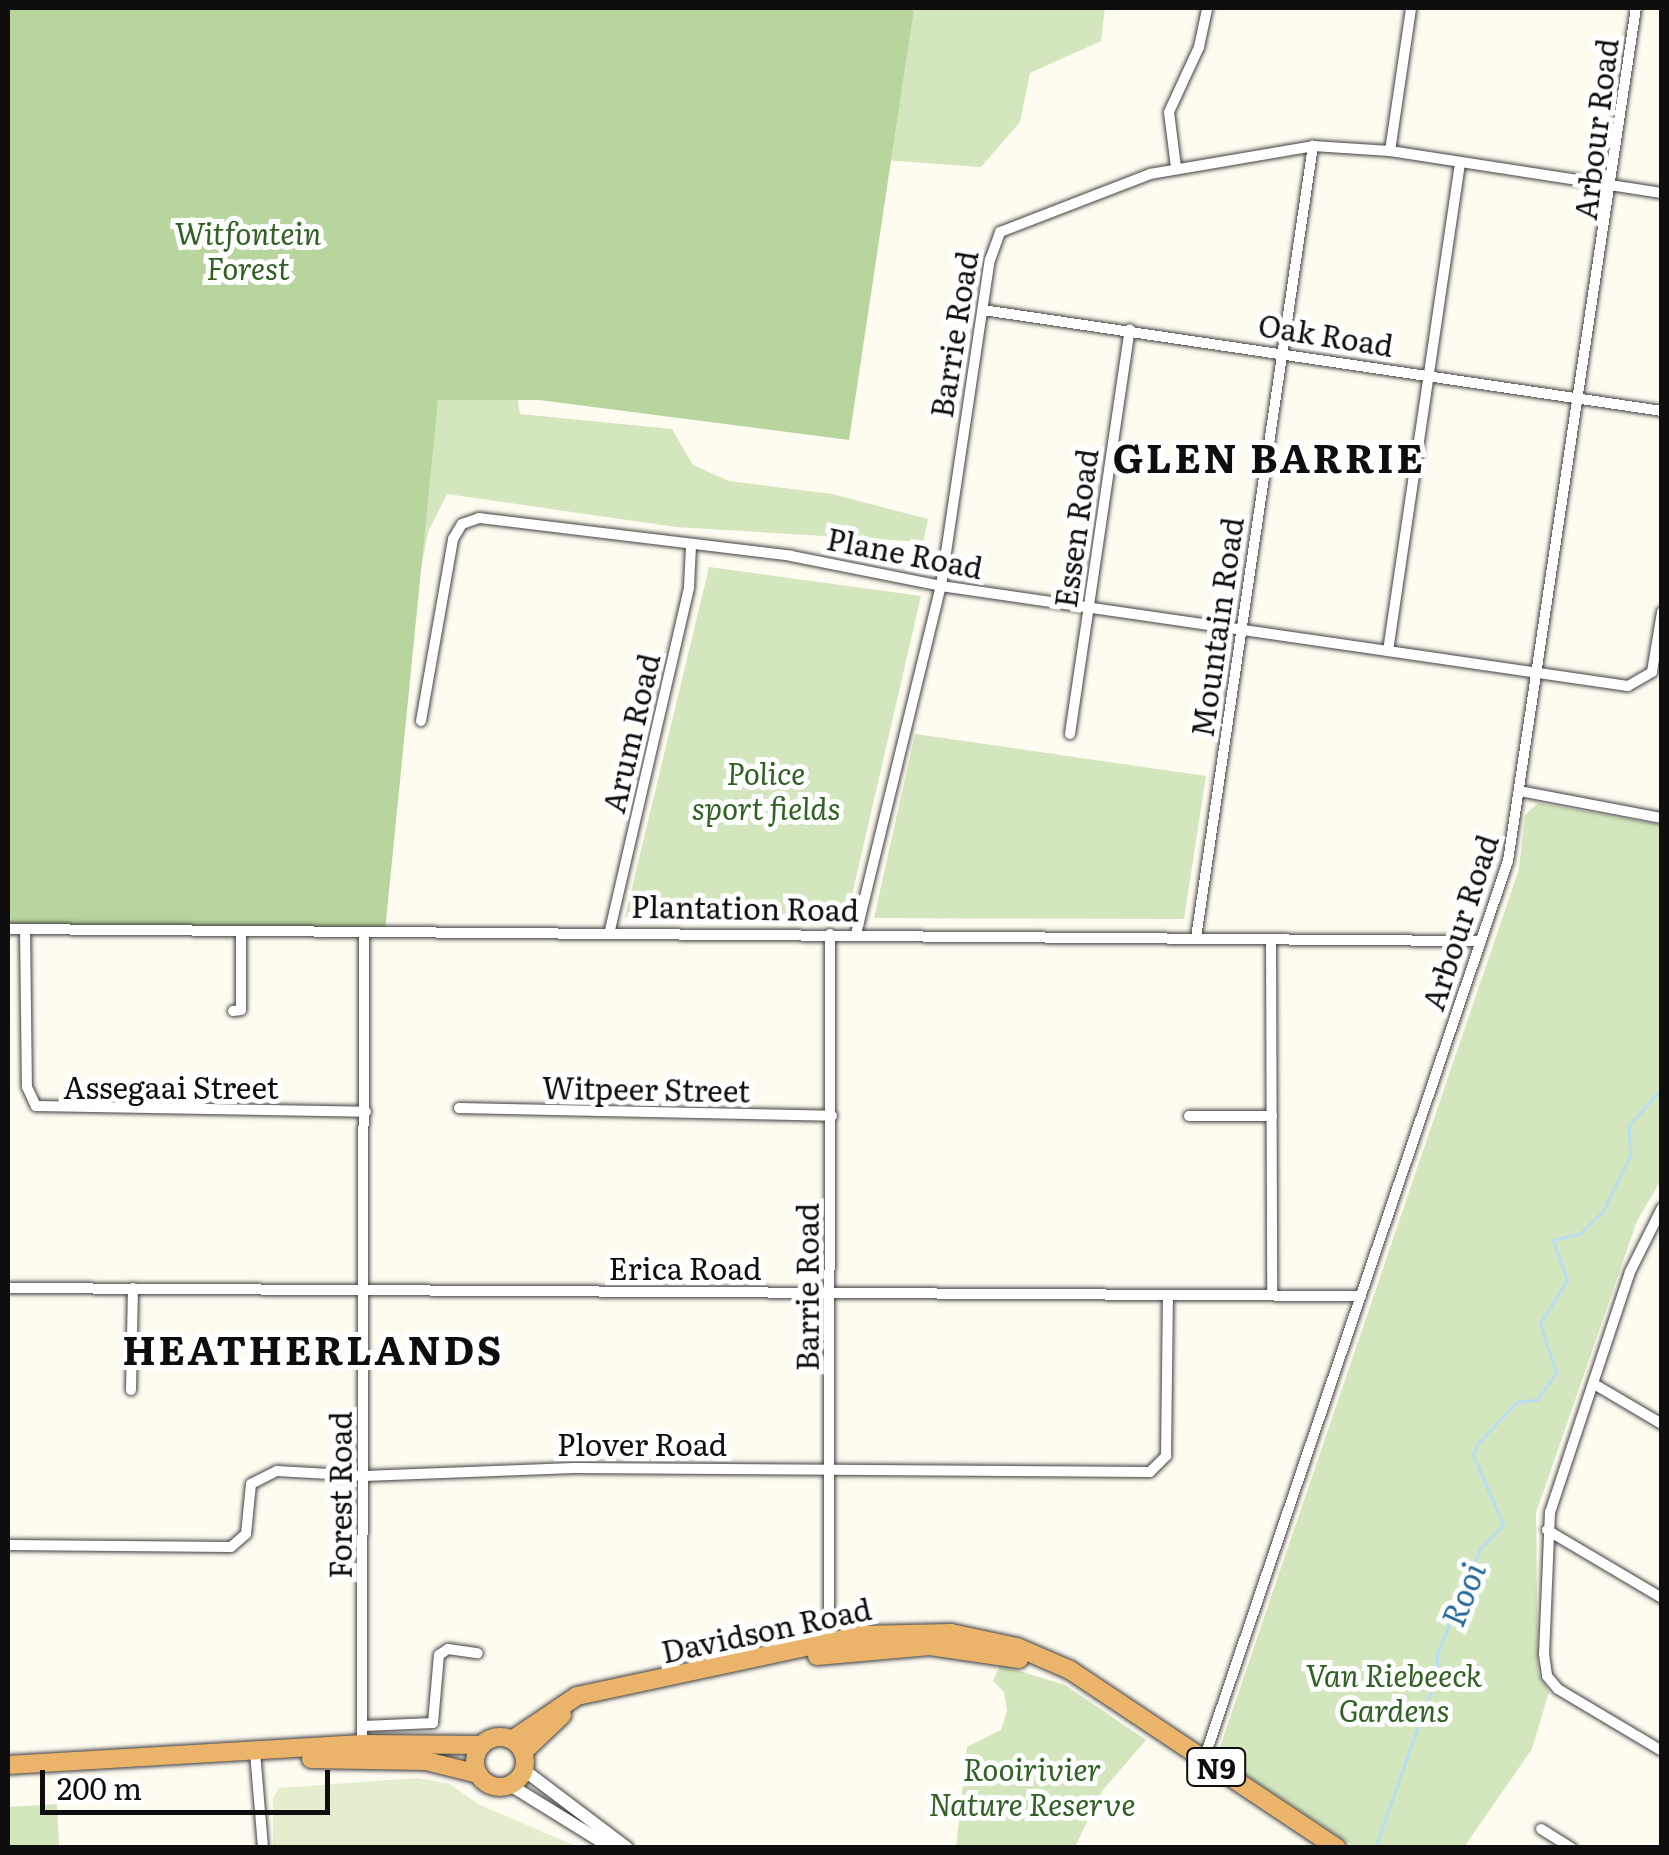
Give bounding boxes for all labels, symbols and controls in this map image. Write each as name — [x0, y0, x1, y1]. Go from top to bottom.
street label: Arbour Road — [1566, 36, 1624, 222]
park label: Witfontein Forest — [175, 214, 321, 284]
street label: Barrie Road — [922, 248, 984, 420]
street label: Oak Road — [1256, 306, 1396, 362]
district label: GLEN BARRIE — [1113, 432, 1425, 480]
street label: Essen Road — [1046, 446, 1104, 610]
street label: Mountain Road — [1183, 515, 1249, 739]
street label: Plane Road — [824, 519, 986, 585]
street label: Arum Road — [594, 650, 666, 816]
park label: Police sport fields — [691, 754, 841, 824]
street label: Arbour Road — [1414, 830, 1504, 1014]
street label: Plantation Road — [631, 887, 859, 927]
street label: Assegaai Street — [63, 1068, 279, 1104]
street label: Witpeer Street — [542, 1068, 750, 1108]
street label: Barrie Road — [788, 1203, 824, 1371]
street label: Erica Road — [608, 1249, 762, 1285]
district label: HEATHERLANDS — [122, 1324, 504, 1372]
street label: Forest Road — [321, 1411, 357, 1579]
street label: Plover Road — [557, 1425, 727, 1461]
water label: Rooi — [1432, 1557, 1492, 1631]
street label: Davidson Road — [658, 1589, 874, 1669]
park label: Van Riebeeck Gardens — [1306, 1656, 1482, 1726]
road number: N9 — [1186, 1744, 1246, 1790]
scale bar — [45, 1750, 335, 1812]
park label: Rooirivier Nature Reserve — [928, 1750, 1136, 1820]
text: 200 m — [57, 1765, 142, 1809]

